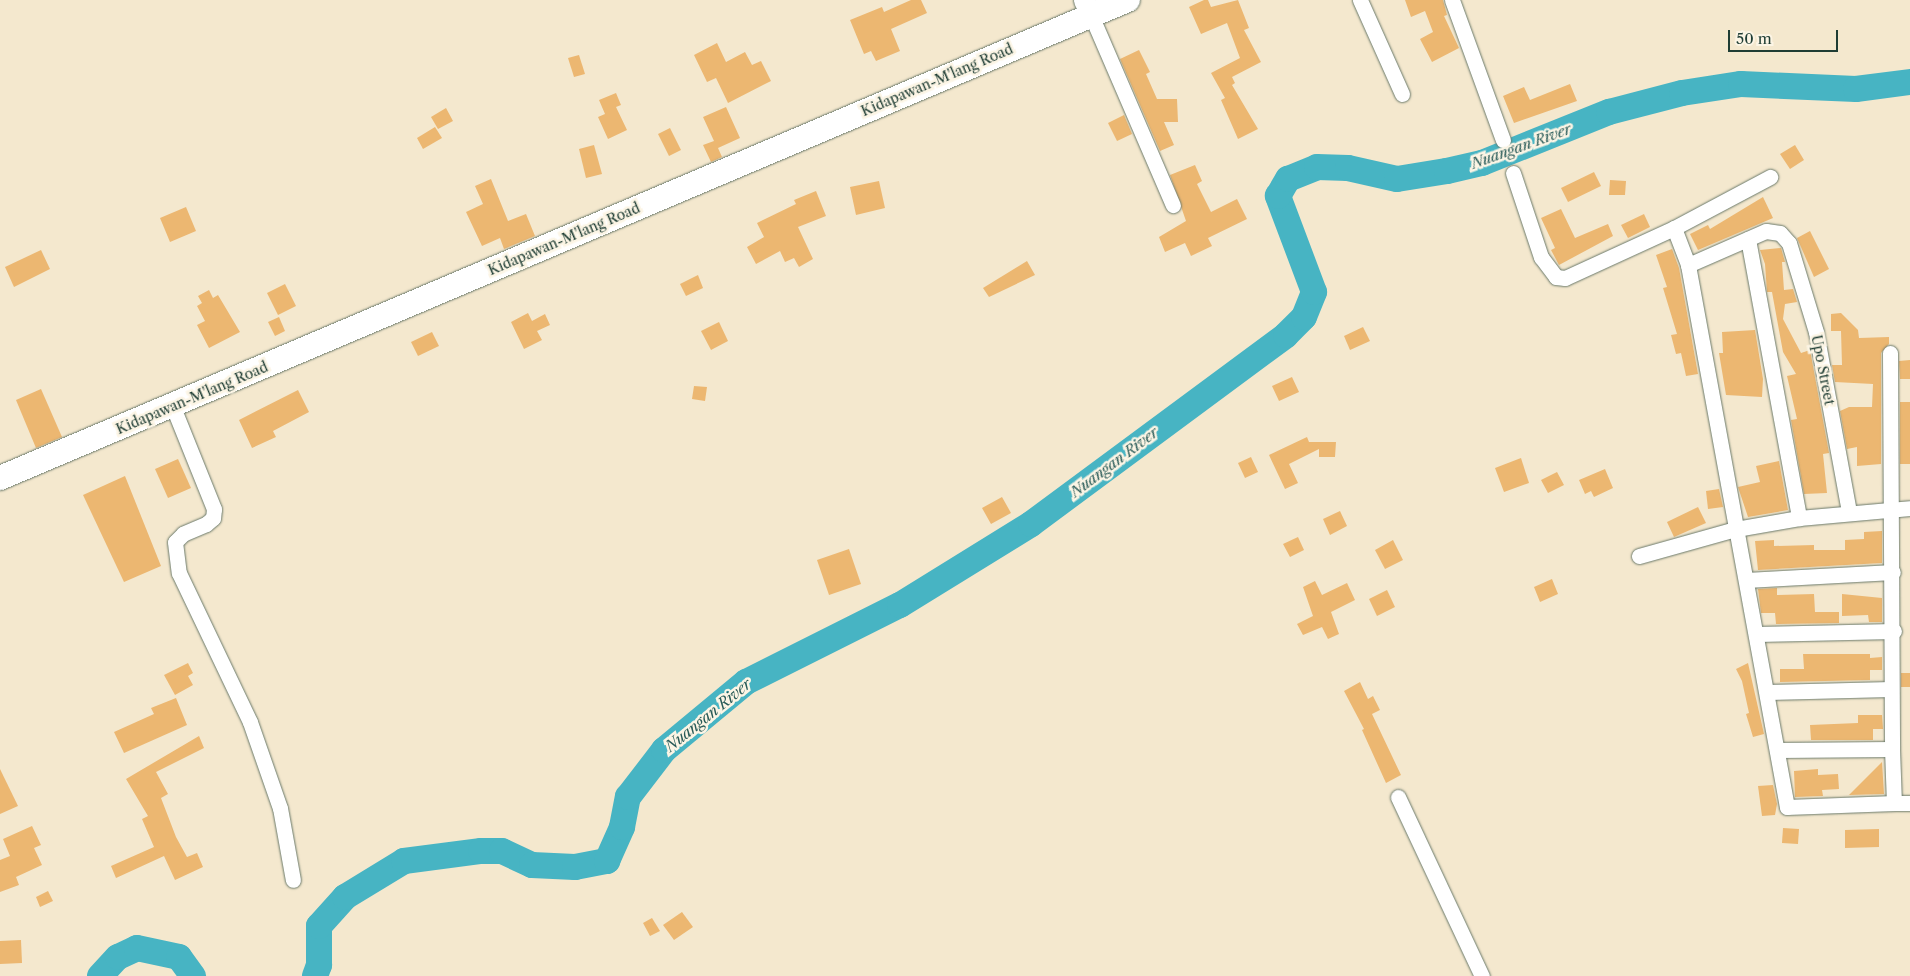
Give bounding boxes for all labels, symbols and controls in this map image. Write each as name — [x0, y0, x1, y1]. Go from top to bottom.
scale bar — [1730, 20, 1840, 52]
text: 50 m — [1736, 29, 1772, 48]
street label: Kidapawan-M'lang Road — [858, 40, 1016, 120]
water label: Nuangan River — [1468, 119, 1574, 173]
street label: Kidapawan-M'lang Road — [485, 199, 643, 279]
street label: Upo Street — [1808, 334, 1838, 406]
street label: Kidapawan-M'lang Road — [113, 358, 271, 438]
water label: Nuangan River — [1066, 423, 1162, 501]
water label: Nuangan River — [661, 675, 755, 755]

